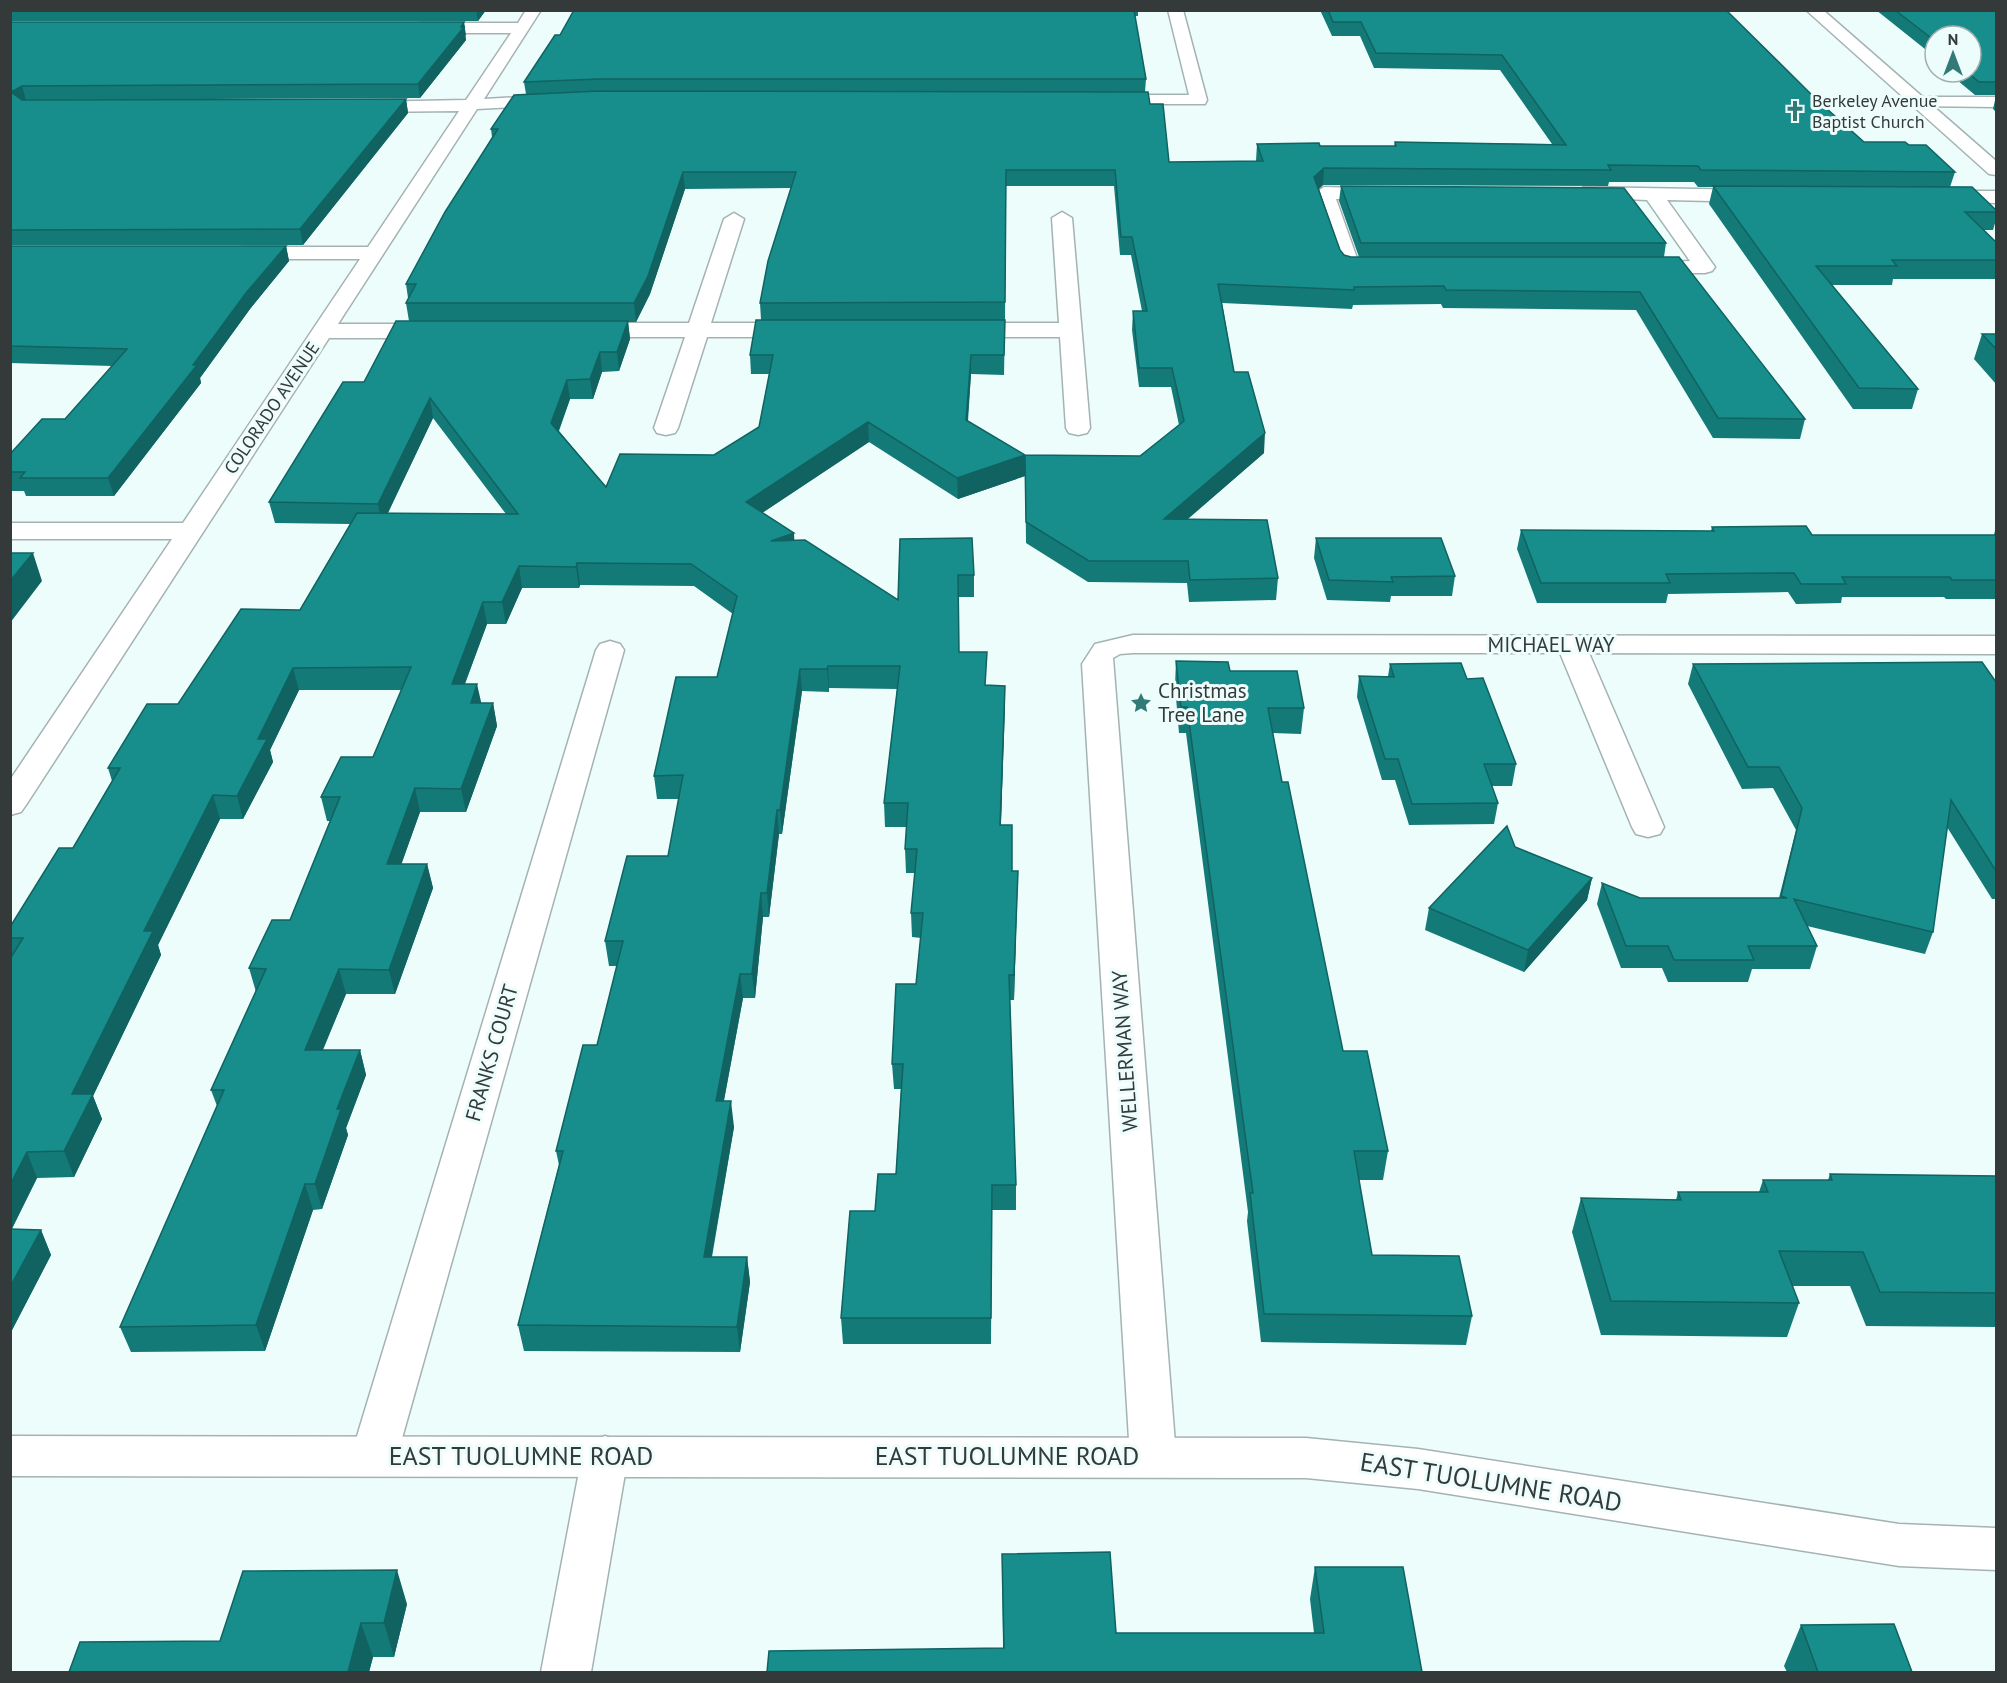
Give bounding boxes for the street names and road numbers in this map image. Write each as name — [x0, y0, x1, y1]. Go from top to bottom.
street label: COLORADO AVENUE — [219, 337, 324, 478]
street label: MICHAEL WAY — [1488, 631, 1615, 658]
street label: WELLERMAN WAY — [1105, 969, 1144, 1133]
street label: FRANKS COURT — [459, 981, 524, 1124]
street label: EAST TUOLUMNE ROAD — [389, 1439, 653, 1472]
street label: EAST TUOLUMNE ROAD — [875, 1439, 1139, 1472]
street label: EAST TUOLUMNE ROAD — [1358, 1445, 1624, 1519]

